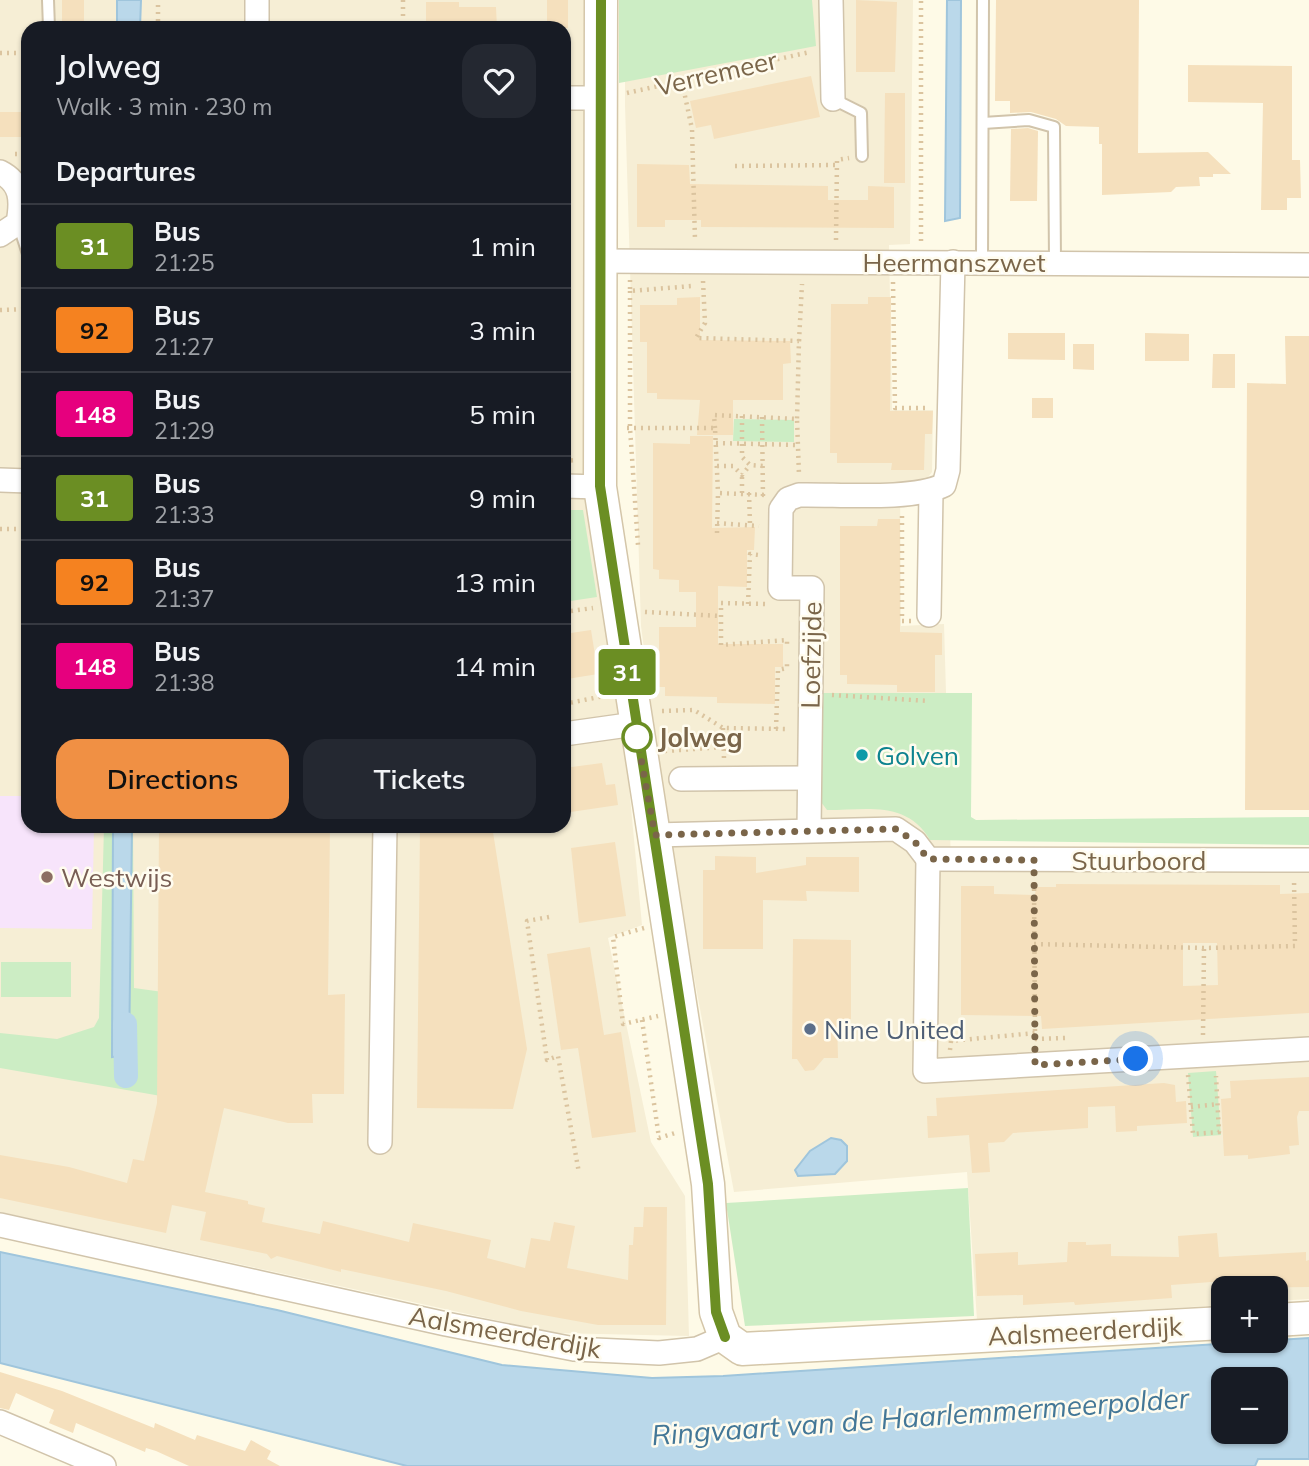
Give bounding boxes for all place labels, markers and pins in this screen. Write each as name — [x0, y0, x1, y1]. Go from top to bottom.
place label: Jolweg — [658, 721, 743, 754]
marker: Jolweg — [622, 722, 652, 752]
place label: Golven — [876, 739, 959, 772]
marker: Golven — [854, 747, 870, 763]
place label: Westwijs — [61, 861, 172, 894]
marker: Westwijs — [39, 869, 55, 885]
place label: Nine United — [824, 1013, 965, 1046]
marker: Nine United — [802, 1021, 818, 1037]

